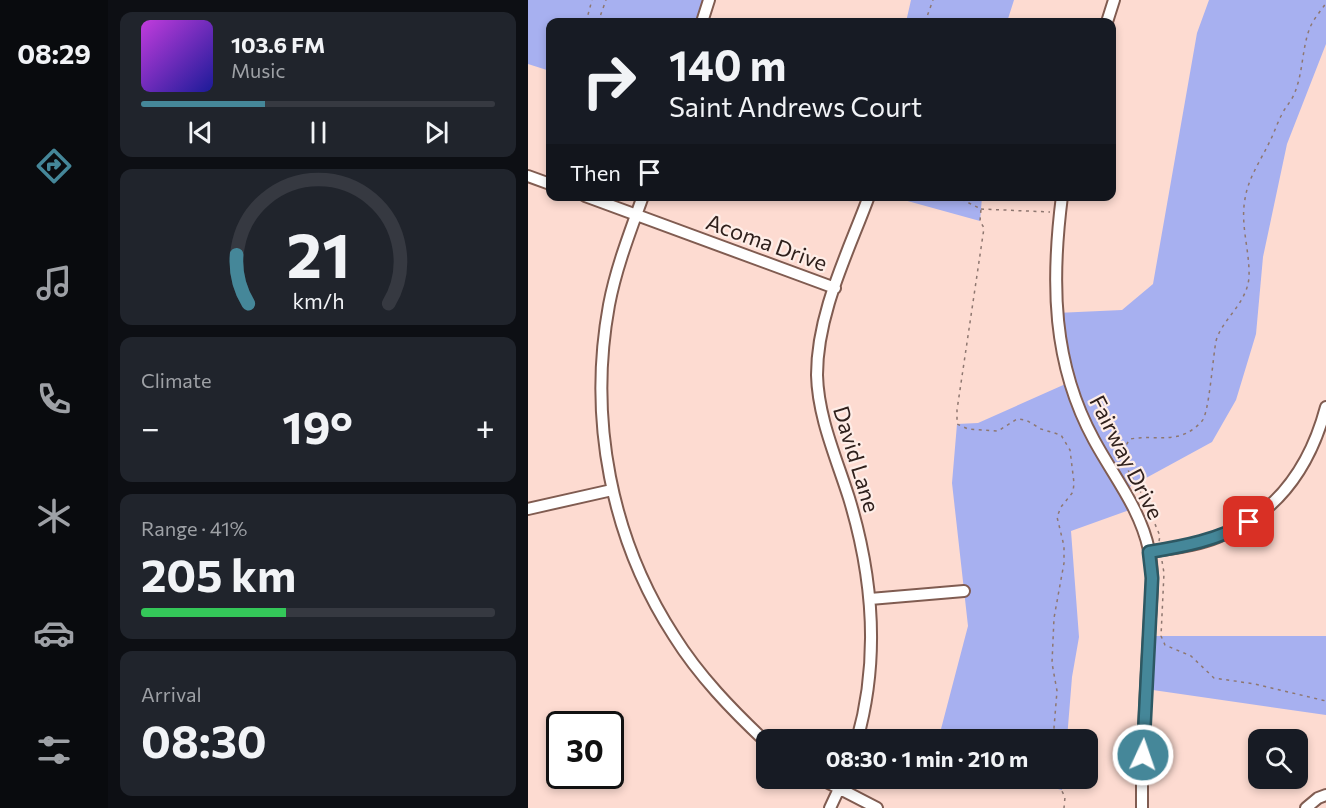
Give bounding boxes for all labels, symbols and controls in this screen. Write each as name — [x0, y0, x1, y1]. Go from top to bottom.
text: 103.6 FM — [231, 31, 325, 58]
text: 08:29 — [17, 37, 91, 70]
text: 140 m — [669, 38, 786, 90]
icon: right — [570, 42, 648, 120]
text: Music — [231, 58, 285, 82]
text: Saint Andrews Court — [669, 90, 922, 123]
icon: previous — [184, 116, 217, 149]
icon: pause — [302, 116, 335, 149]
icon: next — [420, 116, 453, 149]
icon: directions — [33, 145, 75, 187]
icon: arrive — [633, 156, 666, 189]
text: Then — [570, 159, 621, 186]
street label: Acoma Drive — [703, 208, 831, 276]
text: 21 — [286, 215, 350, 291]
icon: music — [33, 262, 75, 304]
text: km/h — [292, 287, 344, 313]
text: Climate — [141, 368, 211, 392]
icon: phone — [33, 378, 75, 420]
street label: Fairway Drive — [1084, 390, 1170, 524]
text: 19° — [282, 398, 353, 453]
street label: David Lane — [828, 403, 886, 515]
text: − — [141, 406, 160, 447]
text: + — [476, 406, 495, 447]
icon: climate — [33, 495, 75, 537]
pin — [1223, 496, 1274, 547]
icon: arrive — [1232, 505, 1265, 538]
text: Range · 41% — [141, 516, 247, 540]
text: 205 km — [141, 546, 296, 601]
icon: car — [33, 612, 75, 654]
text: Arrival — [141, 682, 202, 706]
speed limit sign: 30 — [546, 711, 624, 789]
text: 08:30 — [141, 712, 267, 767]
position arrow — [1111, 723, 1175, 787]
icon: filters — [33, 729, 75, 771]
map controls — [1248, 729, 1308, 789]
button: search — [1248, 729, 1308, 789]
text: 08:30 · 1 min · 210 m — [826, 745, 1028, 772]

